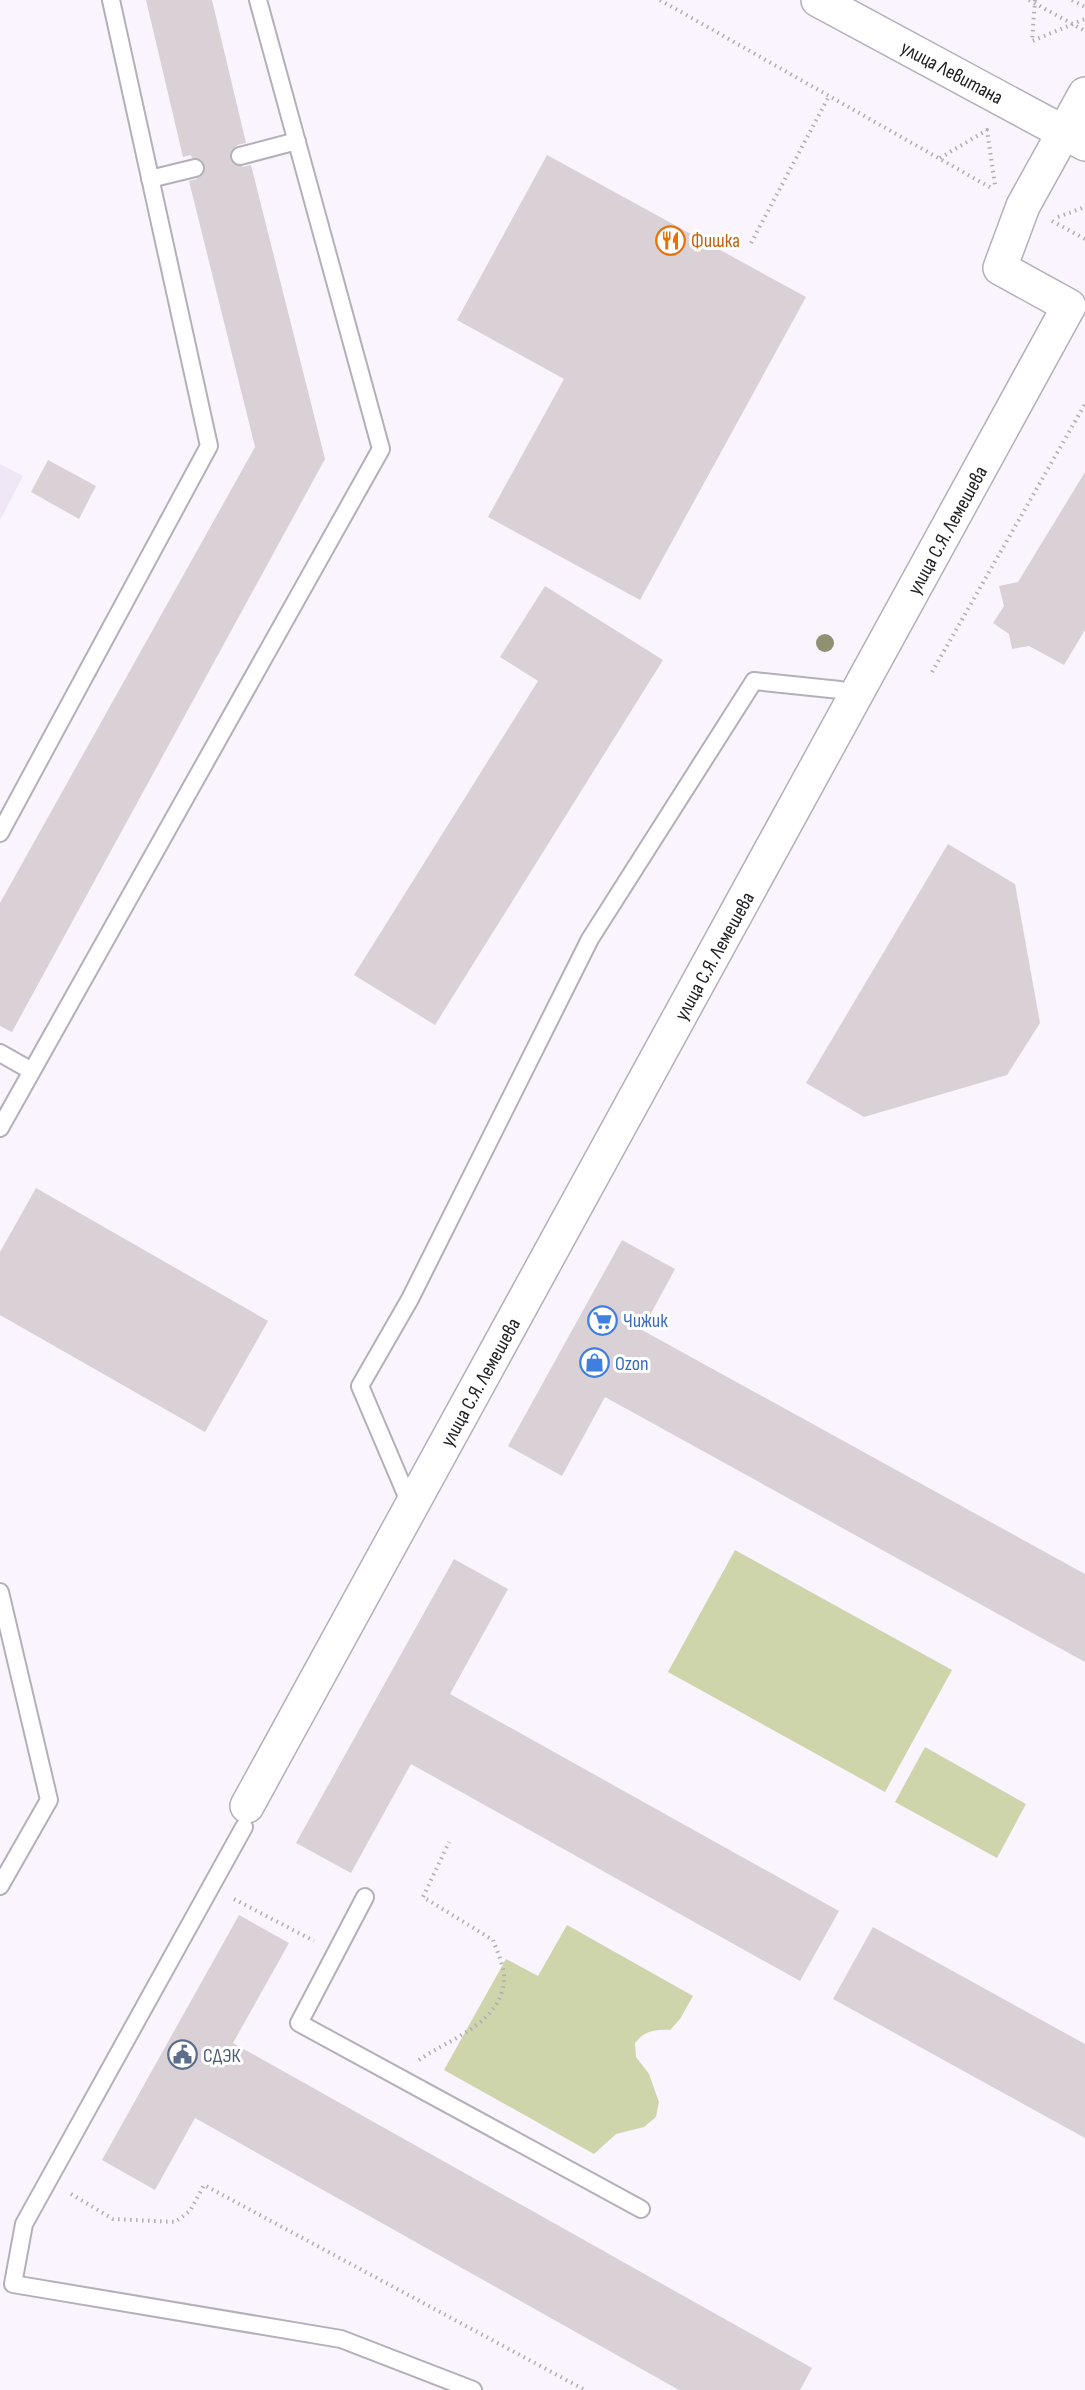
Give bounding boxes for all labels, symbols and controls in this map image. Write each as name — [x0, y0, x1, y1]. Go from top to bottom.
street label: улица Левитана — [896, 36, 1007, 110]
restaurant icon: Фишка — [654, 224, 686, 256]
place label: Фишка — [691, 229, 740, 253]
street label: улица С.Я. Лемешева — [903, 462, 993, 599]
street label: улица С.Я. Лемешева — [670, 888, 760, 1025]
supermarket icon: Чижик — [586, 1304, 618, 1336]
place label: Чижик — [623, 1309, 668, 1333]
street label: улица С.Я. Лемешева — [436, 1314, 526, 1451]
shop icon: Ozon — [578, 1347, 610, 1379]
place label: Ozon — [615, 1352, 649, 1376]
public building icon: СДЭК — [166, 2039, 198, 2071]
place label: СДЭК — [203, 2044, 241, 2068]

